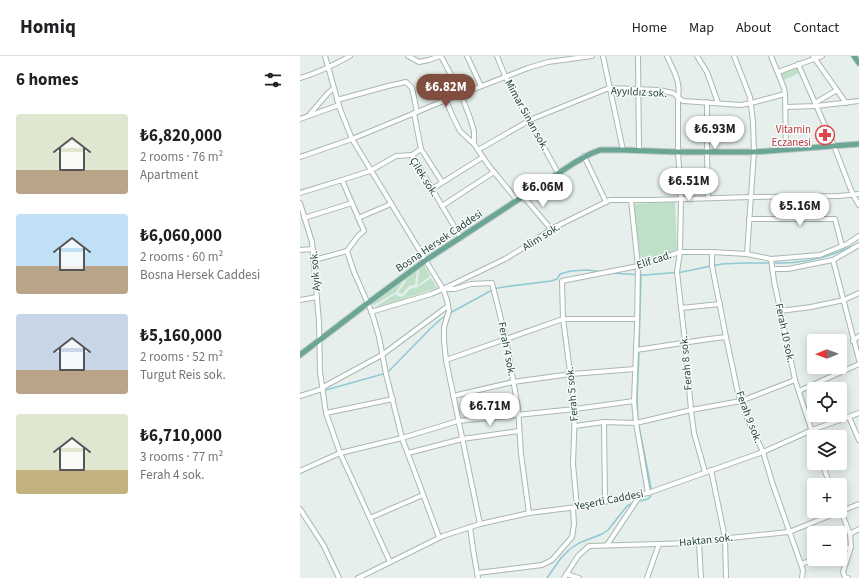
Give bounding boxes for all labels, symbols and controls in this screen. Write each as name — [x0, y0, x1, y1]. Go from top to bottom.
text: Homiq — [20, 14, 76, 41]
text: Home — [632, 18, 667, 38]
text: Map — [689, 18, 714, 38]
text: About — [736, 18, 771, 38]
text: Contact — [793, 18, 839, 38]
text: 6 homes — [16, 68, 78, 92]
icon: filters — [262, 69, 284, 91]
pin: ₺6.82M — [413, 74, 479, 108]
street label: Mimar Sinan sok. — [501, 77, 553, 153]
text: ₺6.82M — [425, 78, 467, 96]
street label: Ayyıldız sok. — [611, 83, 668, 101]
pin: ₺6.93M — [682, 116, 748, 150]
text: ₺6.93M — [694, 120, 736, 138]
place label: Vitamin Eczanesi — [772, 122, 811, 150]
text: ₺6,820,000 — [140, 124, 222, 148]
pharmacy icon: Vitamin Eczanesi — [814, 124, 836, 146]
icon: home — [48, 130, 96, 178]
text: 2 rooms · 76 m² — [140, 148, 223, 166]
street label: Çilek sok. — [406, 154, 442, 200]
text: Apartment — [140, 166, 198, 184]
pin: ₺6.51M — [656, 168, 722, 202]
text: ₺6.51M — [668, 172, 710, 190]
pin: ₺6.06M — [510, 174, 576, 208]
text: ₺6.06M — [522, 178, 564, 196]
pin: ₺5.16M — [767, 193, 833, 227]
text: ₺5.16M — [779, 197, 821, 215]
street label: Bosna Hersek Caddesi — [393, 206, 485, 276]
street label: Alim sok. — [519, 219, 563, 254]
text: ₺6,060,000 — [140, 224, 222, 248]
icon: home — [48, 230, 96, 278]
street label: Elif cad. — [635, 247, 674, 273]
text: 2 rooms · 60 m² — [140, 248, 223, 266]
street label: Ayık sok. — [306, 250, 324, 292]
text: Bosna Hersek Caddesi — [140, 266, 260, 284]
street label: Ferah 10 sok. — [771, 302, 799, 364]
street label: Ferah 4 sok. — [494, 321, 520, 377]
text: ₺5,160,000 — [140, 324, 222, 348]
icon: home — [48, 330, 96, 378]
north arrow — [807, 334, 847, 374]
map controls — [807, 334, 847, 566]
street label: Ferah 8 sok. — [676, 335, 696, 391]
text: 2 rooms · 52 m² — [140, 348, 223, 366]
text: Turgut Reis sok. — [140, 366, 226, 384]
street label: Ferah 5 sok. — [562, 366, 582, 422]
button: locate — [807, 382, 847, 422]
street label: Ferah 9 sok. — [732, 389, 766, 445]
pin: ₺6.71M — [457, 393, 523, 427]
text: ₺6.71M — [469, 397, 511, 415]
text: ₺6,710,000 — [140, 424, 222, 448]
icon: home — [48, 430, 96, 478]
button: layers — [807, 430, 847, 470]
text: 3 rooms · 77 m² — [140, 448, 223, 466]
text: Ferah 4 sok. — [140, 466, 205, 484]
button: + — [807, 478, 847, 518]
street label: Yeşerti Caddesi — [572, 486, 645, 514]
button: − — [807, 526, 847, 566]
street label: Haktan sok. — [678, 530, 734, 550]

